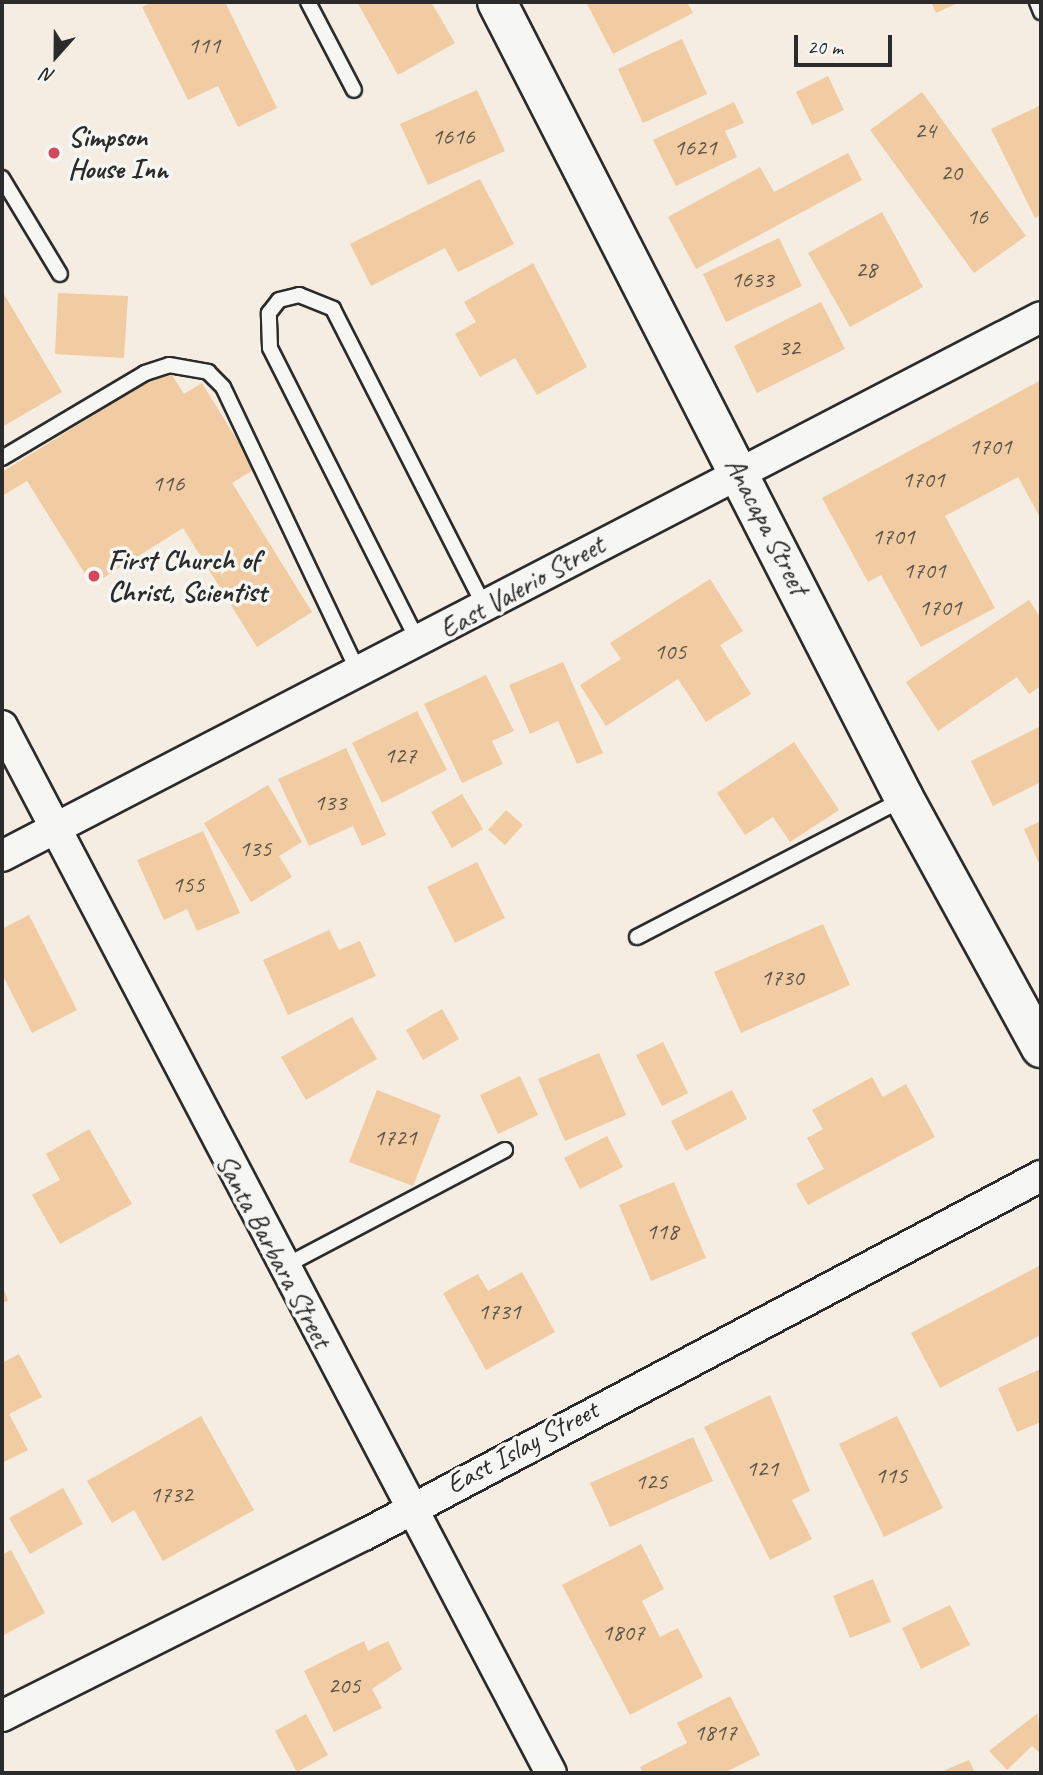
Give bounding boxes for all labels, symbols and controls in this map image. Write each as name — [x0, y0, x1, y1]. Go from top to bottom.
north arrow — [21, 21, 91, 91]
scale bar — [798, 21, 896, 65]
house number: 111 — [188, 32, 220, 60]
text: 20 m — [807, 34, 843, 60]
text: N — [39, 62, 58, 89]
house number: 24 — [914, 117, 936, 145]
place label: Simpson House Inn — [68, 120, 167, 186]
house number: 1616 — [431, 123, 475, 151]
house number: 1621 — [673, 134, 717, 162]
marker: Simpson House Inn — [46, 145, 62, 161]
house number: 20 — [940, 159, 962, 187]
house number: 16 — [966, 203, 988, 231]
house number: 28 — [855, 256, 877, 284]
house number: 1633 — [730, 266, 774, 294]
house number: 32 — [778, 334, 800, 362]
house number: 1701 — [968, 433, 1012, 461]
street label: Anacapa Street — [718, 452, 816, 600]
house number: 1701 — [901, 466, 945, 494]
house number: 116 — [152, 470, 184, 498]
house number: 1701 — [871, 523, 915, 551]
street label: East Valerio Street — [433, 528, 611, 646]
place label: First Church of Christ, Scientist — [108, 543, 267, 609]
house number: 1701 — [902, 557, 946, 585]
marker: First Church of Christ, Scientist — [86, 568, 102, 584]
house number: 1701 — [918, 594, 962, 622]
house number: 105 — [654, 638, 686, 666]
house number: 127 — [384, 742, 416, 770]
house number: 133 — [314, 789, 346, 817]
house number: 135 — [239, 835, 271, 863]
house number: 155 — [172, 871, 204, 899]
house number: 1730 — [760, 964, 804, 992]
house number: 1721 — [373, 1124, 417, 1152]
street label: Santa Barbara Street — [209, 1148, 339, 1354]
house number: 118 — [646, 1218, 678, 1246]
house number: 1731 — [477, 1298, 521, 1326]
street label: East Islay Street — [440, 1393, 604, 1501]
house number: 121 — [746, 1455, 778, 1483]
house number: 115 — [875, 1462, 907, 1490]
house number: 125 — [635, 1468, 667, 1496]
house number: 1732 — [149, 1481, 193, 1509]
house number: 1807 — [601, 1619, 645, 1647]
house number: 205 — [328, 1672, 360, 1700]
house number: 1817 — [693, 1719, 737, 1747]

